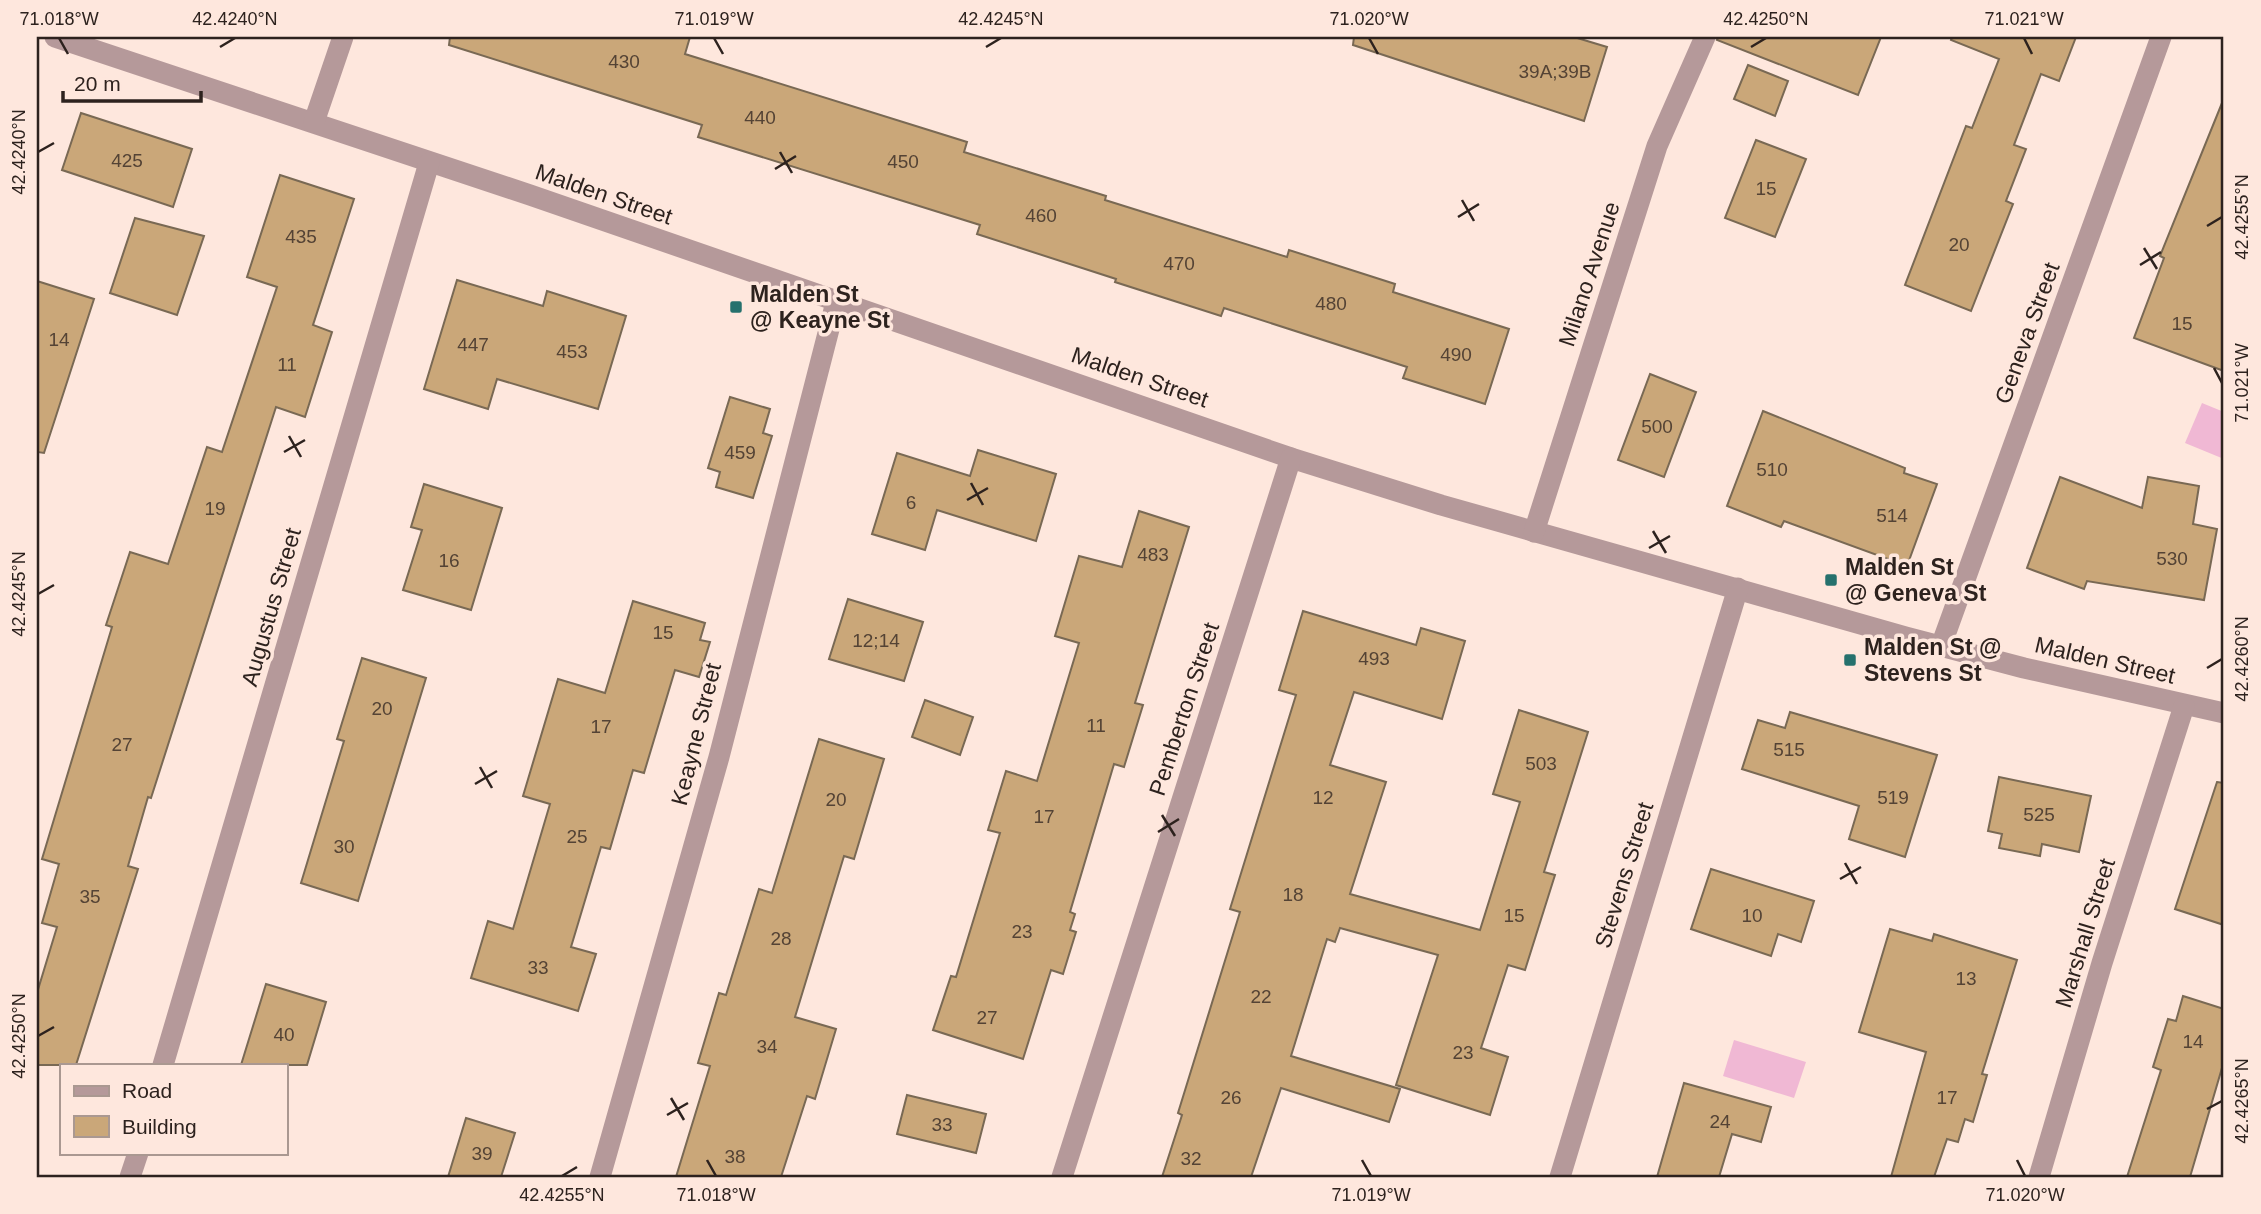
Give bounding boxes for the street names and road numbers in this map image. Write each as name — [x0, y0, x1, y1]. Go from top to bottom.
street label: Malden Street — [532, 158, 676, 230]
street label: Milano Avenue — [1553, 198, 1625, 350]
street label: Geneva Street — [1989, 258, 2065, 407]
street label: Malden Street — [1068, 341, 1212, 413]
street label: Augustus Street — [236, 524, 306, 689]
street label: Pemberton Street — [1144, 619, 1224, 799]
street label: Malden Street — [2032, 631, 2178, 689]
street label: Keayne Street — [666, 660, 726, 808]
street label: Stevens Street — [1590, 798, 1659, 951]
street label: Marshall Street — [2050, 855, 2120, 1011]

